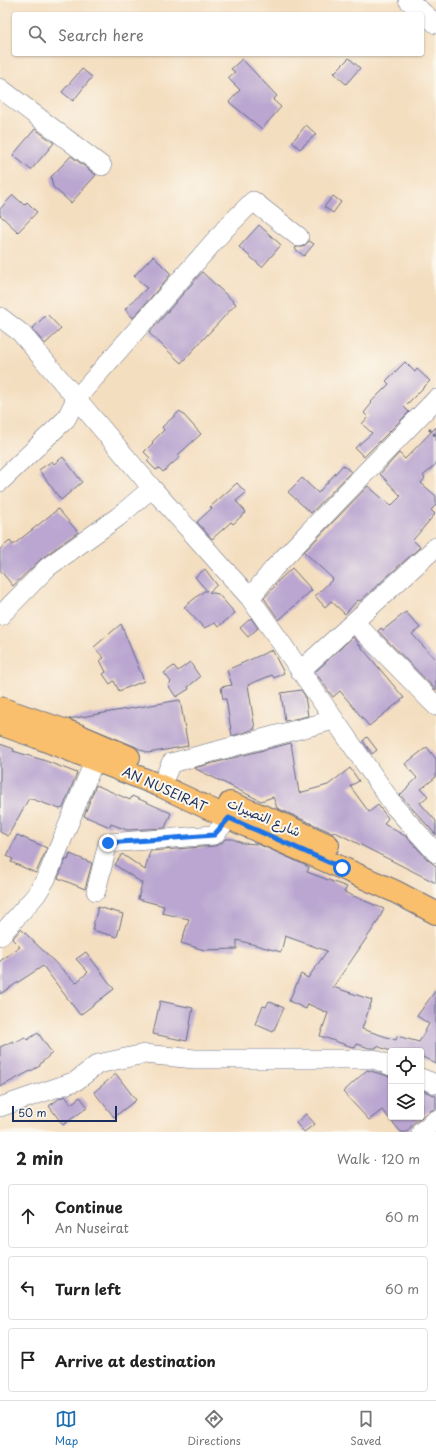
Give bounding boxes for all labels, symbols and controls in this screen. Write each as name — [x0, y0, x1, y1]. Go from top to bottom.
search box — [12, 12, 424, 56]
icon: search — [26, 23, 48, 45]
text: Search here — [58, 23, 144, 46]
street label: AN NUSEIRAT — [120, 761, 211, 816]
street label: شارع النصيرات — [224, 793, 304, 841]
route end — [99, 834, 117, 852]
route start — [333, 859, 351, 877]
map controls — [388, 1048, 424, 1120]
button: locate — [388, 1048, 424, 1084]
button: layers — [388, 1084, 424, 1120]
scale bar — [12, 1104, 117, 1123]
text: 50 m — [18, 1104, 47, 1121]
text: 2 min — [16, 1145, 63, 1171]
text: Walk · 120 m — [337, 1149, 420, 1168]
text: Continue — [55, 1195, 123, 1218]
icon: ahead — [17, 1205, 39, 1227]
text: 60 m — [385, 1207, 419, 1226]
text: An Nuseirat — [55, 1218, 129, 1237]
icon: left — [17, 1277, 39, 1299]
text: Turn left — [55, 1277, 121, 1300]
text: 60 m — [385, 1279, 419, 1298]
icon: arrive — [17, 1349, 39, 1371]
text: Arrive at destination — [55, 1349, 216, 1372]
tab: Map — [55, 1408, 78, 1449]
tab: Directions — [187, 1408, 241, 1449]
tab: Saved — [350, 1408, 381, 1449]

